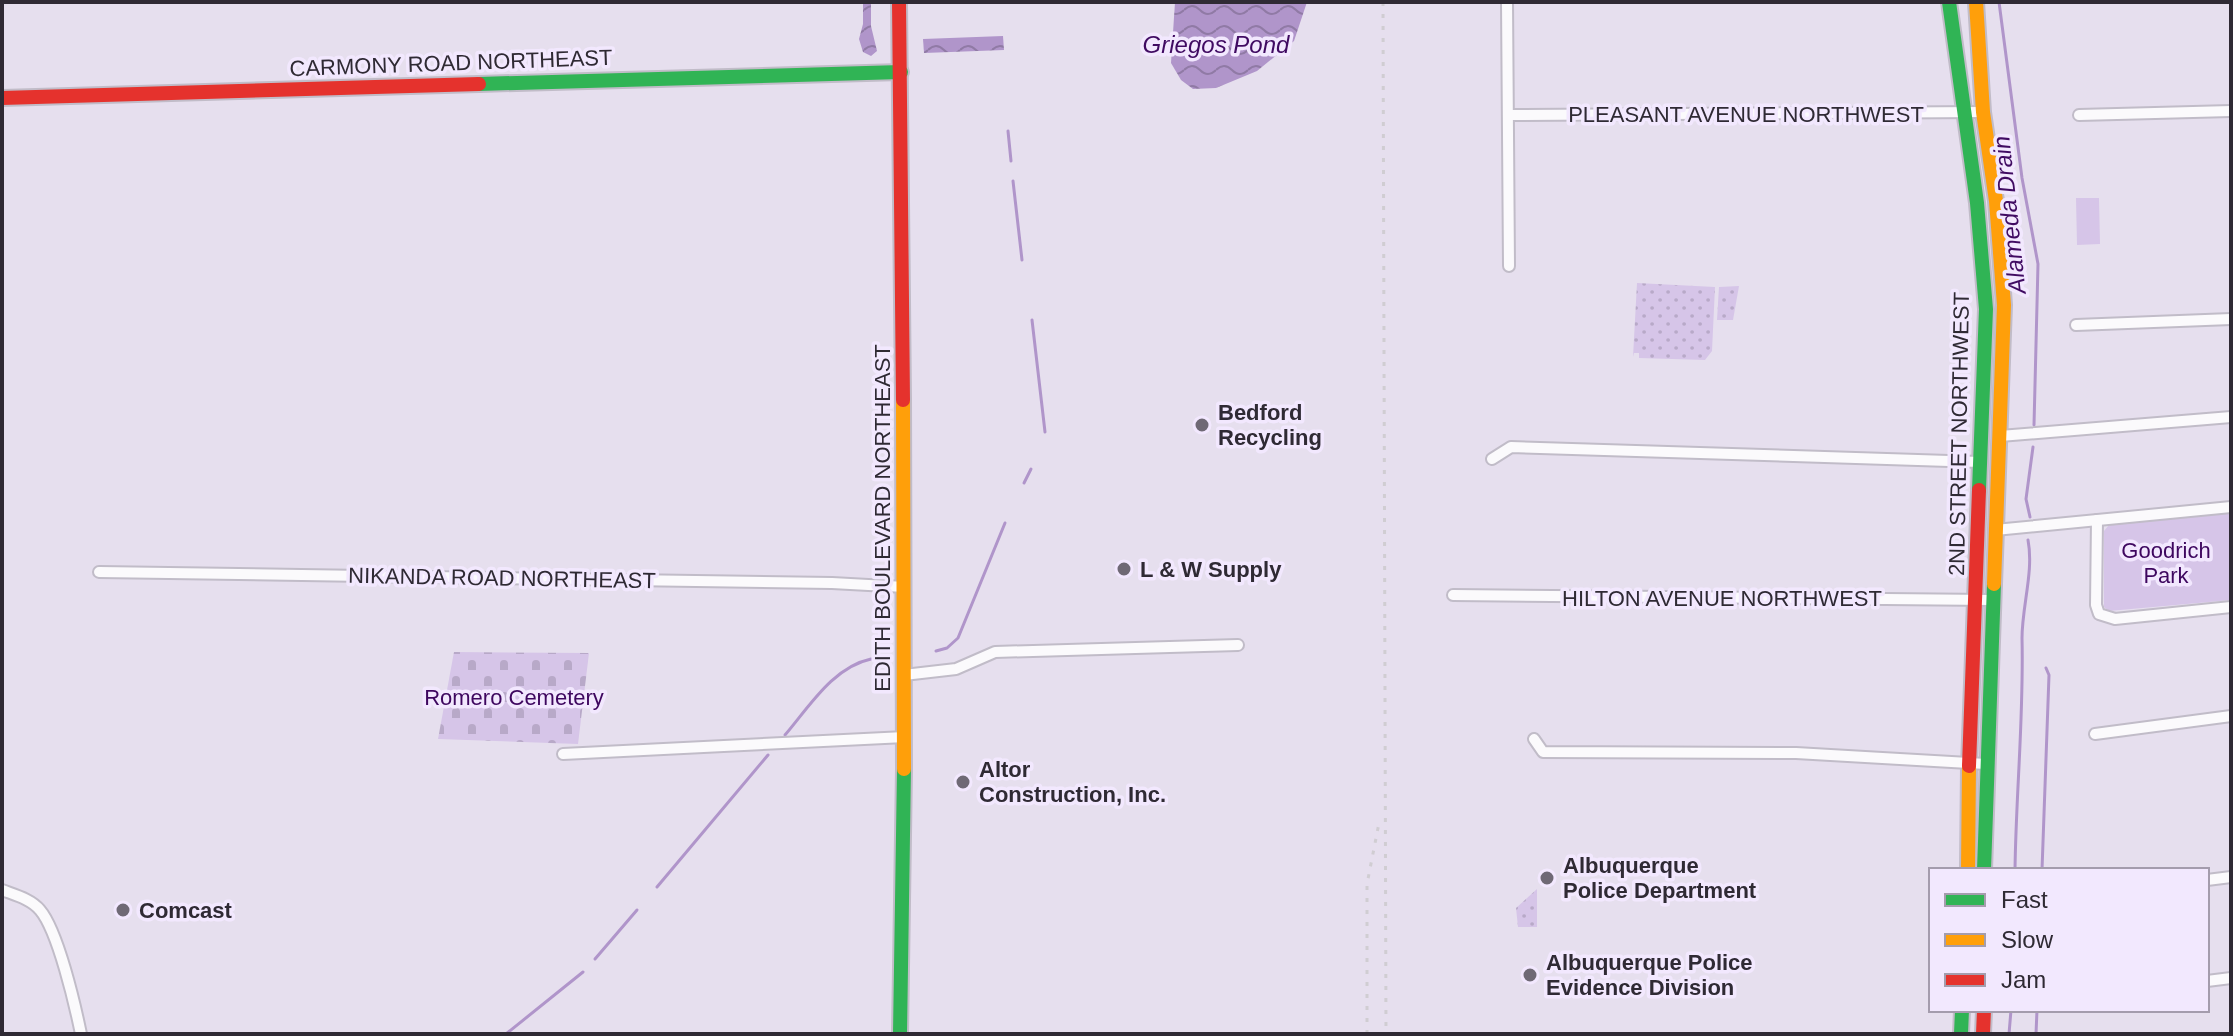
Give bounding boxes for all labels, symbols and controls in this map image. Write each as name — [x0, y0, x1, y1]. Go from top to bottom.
water label: Griegos Pond — [1143, 31, 1290, 58]
street label: CARMONY ROAD NORTHEAST — [289, 45, 613, 81]
street label: PLEASANT AVENUE NORTHWEST — [1568, 102, 1924, 127]
water label: Alameda Drain — [1987, 135, 2031, 297]
street label: 2ND STREET NORTHWEST — [1944, 292, 1974, 576]
street label: EDITH BOULEVARD NORTHEAST — [870, 344, 895, 692]
place label: Bedford Recycling — [1218, 400, 1322, 450]
marker: Bedford Recycling — [1193, 416, 1211, 434]
park label: Goodrich Park — [2121, 538, 2211, 588]
place label: L & W Supply — [1140, 557, 1282, 582]
marker: L & W Supply — [1115, 560, 1133, 578]
street label: NIKANDA ROAD NORTHEAST — [348, 563, 656, 593]
street label: HILTON AVENUE NORTHWEST — [1562, 586, 1882, 611]
park label: Romero Cemetery — [424, 685, 604, 710]
place label: Altor Construction, Inc. — [979, 757, 1166, 807]
marker: Altor Construction, Inc. — [954, 773, 972, 791]
place label: Albuquerque Police Department — [1563, 853, 1757, 903]
legend — [1929, 868, 2209, 1012]
marker: Albuquerque Police Department — [1538, 869, 1556, 887]
text: Fast — [2001, 886, 2048, 913]
place label: Comcast — [139, 898, 233, 923]
marker: Comcast — [114, 901, 132, 919]
text: Slow — [2001, 926, 2054, 953]
place label: Albuquerque Police Evidence Division — [1546, 950, 1753, 1000]
marker: Albuquerque Police Evidence Division — [1521, 966, 1539, 984]
text: Jam — [2001, 966, 2046, 993]

